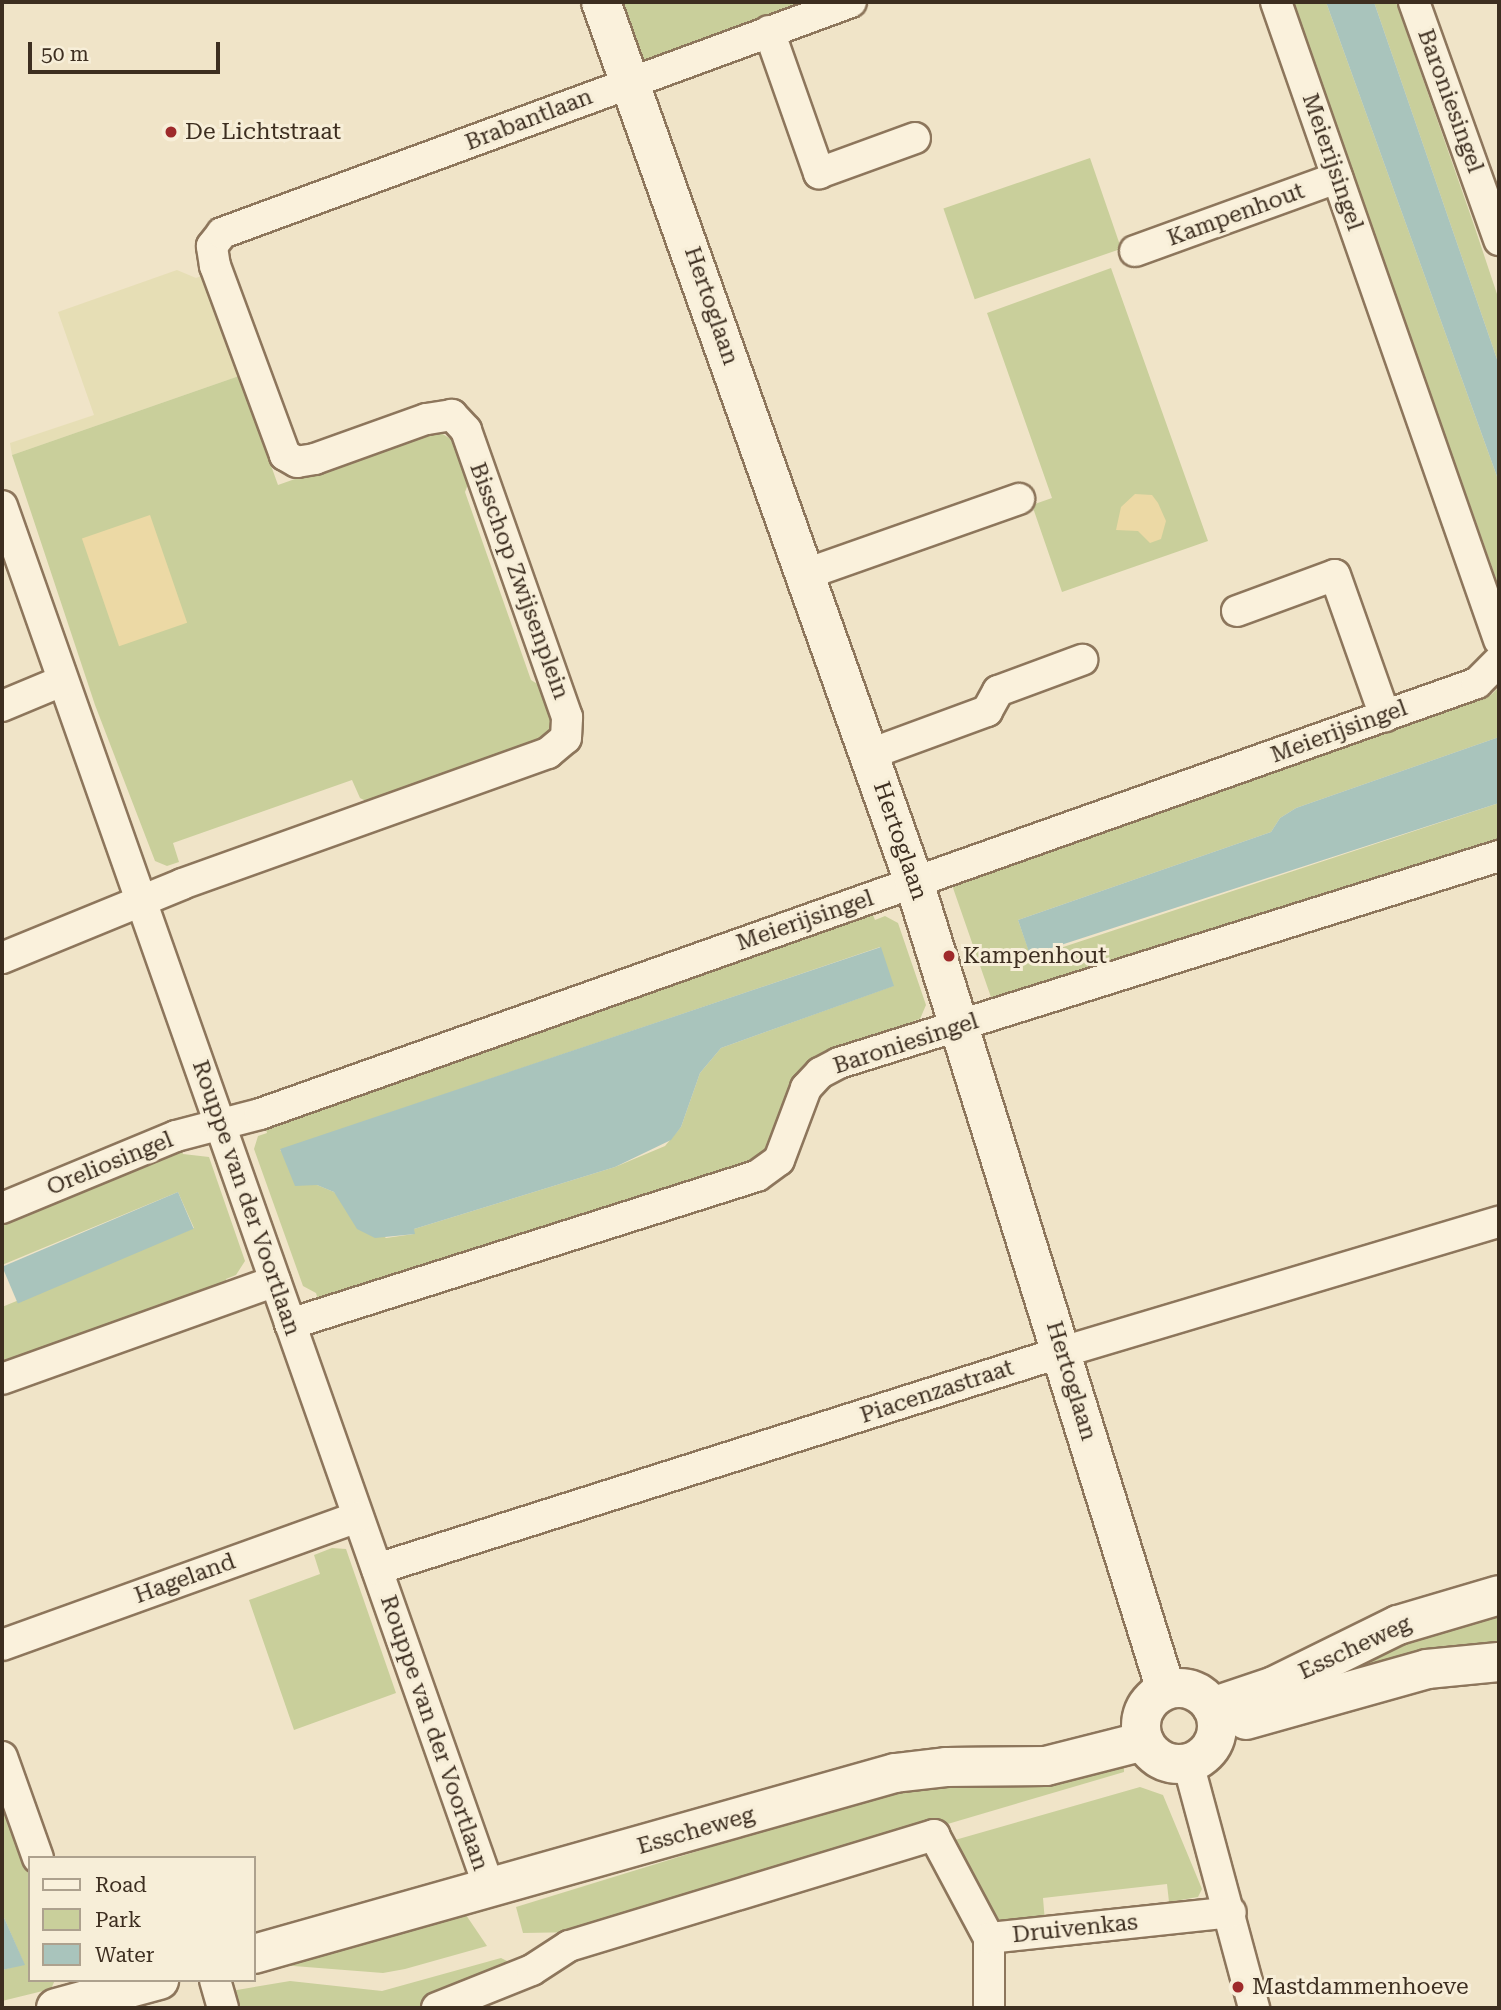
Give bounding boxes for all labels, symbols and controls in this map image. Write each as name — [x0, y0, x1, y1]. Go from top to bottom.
street label: Baroniesingel — [1411, 25, 1489, 177]
scale bar — [32, 28, 224, 72]
text: 50 m — [41, 42, 89, 66]
street label: Brabantlaan — [461, 83, 597, 157]
street label: Meierijsingel — [1296, 90, 1368, 234]
place label: De Lichtstraat — [185, 118, 341, 146]
marker: De Lichtstraat — [163, 124, 179, 140]
street label: Kampenhout — [1164, 177, 1308, 253]
street label: Hertoglaan — [678, 243, 744, 369]
street label: Bisschop Zwijsenplein — [463, 459, 575, 703]
street label: Meierijsingel — [1267, 695, 1411, 769]
street label: Hertoglaan — [867, 778, 933, 904]
street label: Meierijsingel — [733, 885, 877, 957]
place label: Kampenhout — [963, 942, 1107, 970]
marker: Kampenhout — [941, 948, 957, 964]
street label: Baroniesingel — [830, 1008, 982, 1080]
street label: Rouppe van der Voortlaan — [186, 1057, 306, 1339]
street label: Oreliosingel — [43, 1126, 177, 1202]
street label: Hertoglaan — [1040, 1318, 1102, 1444]
street label: Piacenzastraat — [857, 1354, 1017, 1430]
street label: Hageland — [131, 1548, 239, 1610]
street label: Rouppe van der Voortlaan — [374, 1592, 494, 1874]
street label: Esscheweg — [1294, 1610, 1416, 1686]
street label: Esscheweg — [634, 1801, 758, 1861]
legend — [28, 1856, 256, 1982]
text: Road — [95, 1873, 147, 1897]
text: Park — [95, 1908, 141, 1932]
street label: Druivenkas — [1011, 1909, 1139, 1949]
text: Water — [95, 1943, 154, 1967]
place label: Mastdammenhoeve — [1252, 1973, 1469, 2001]
marker: Mastdammenhoeve — [1230, 1979, 1246, 1995]

